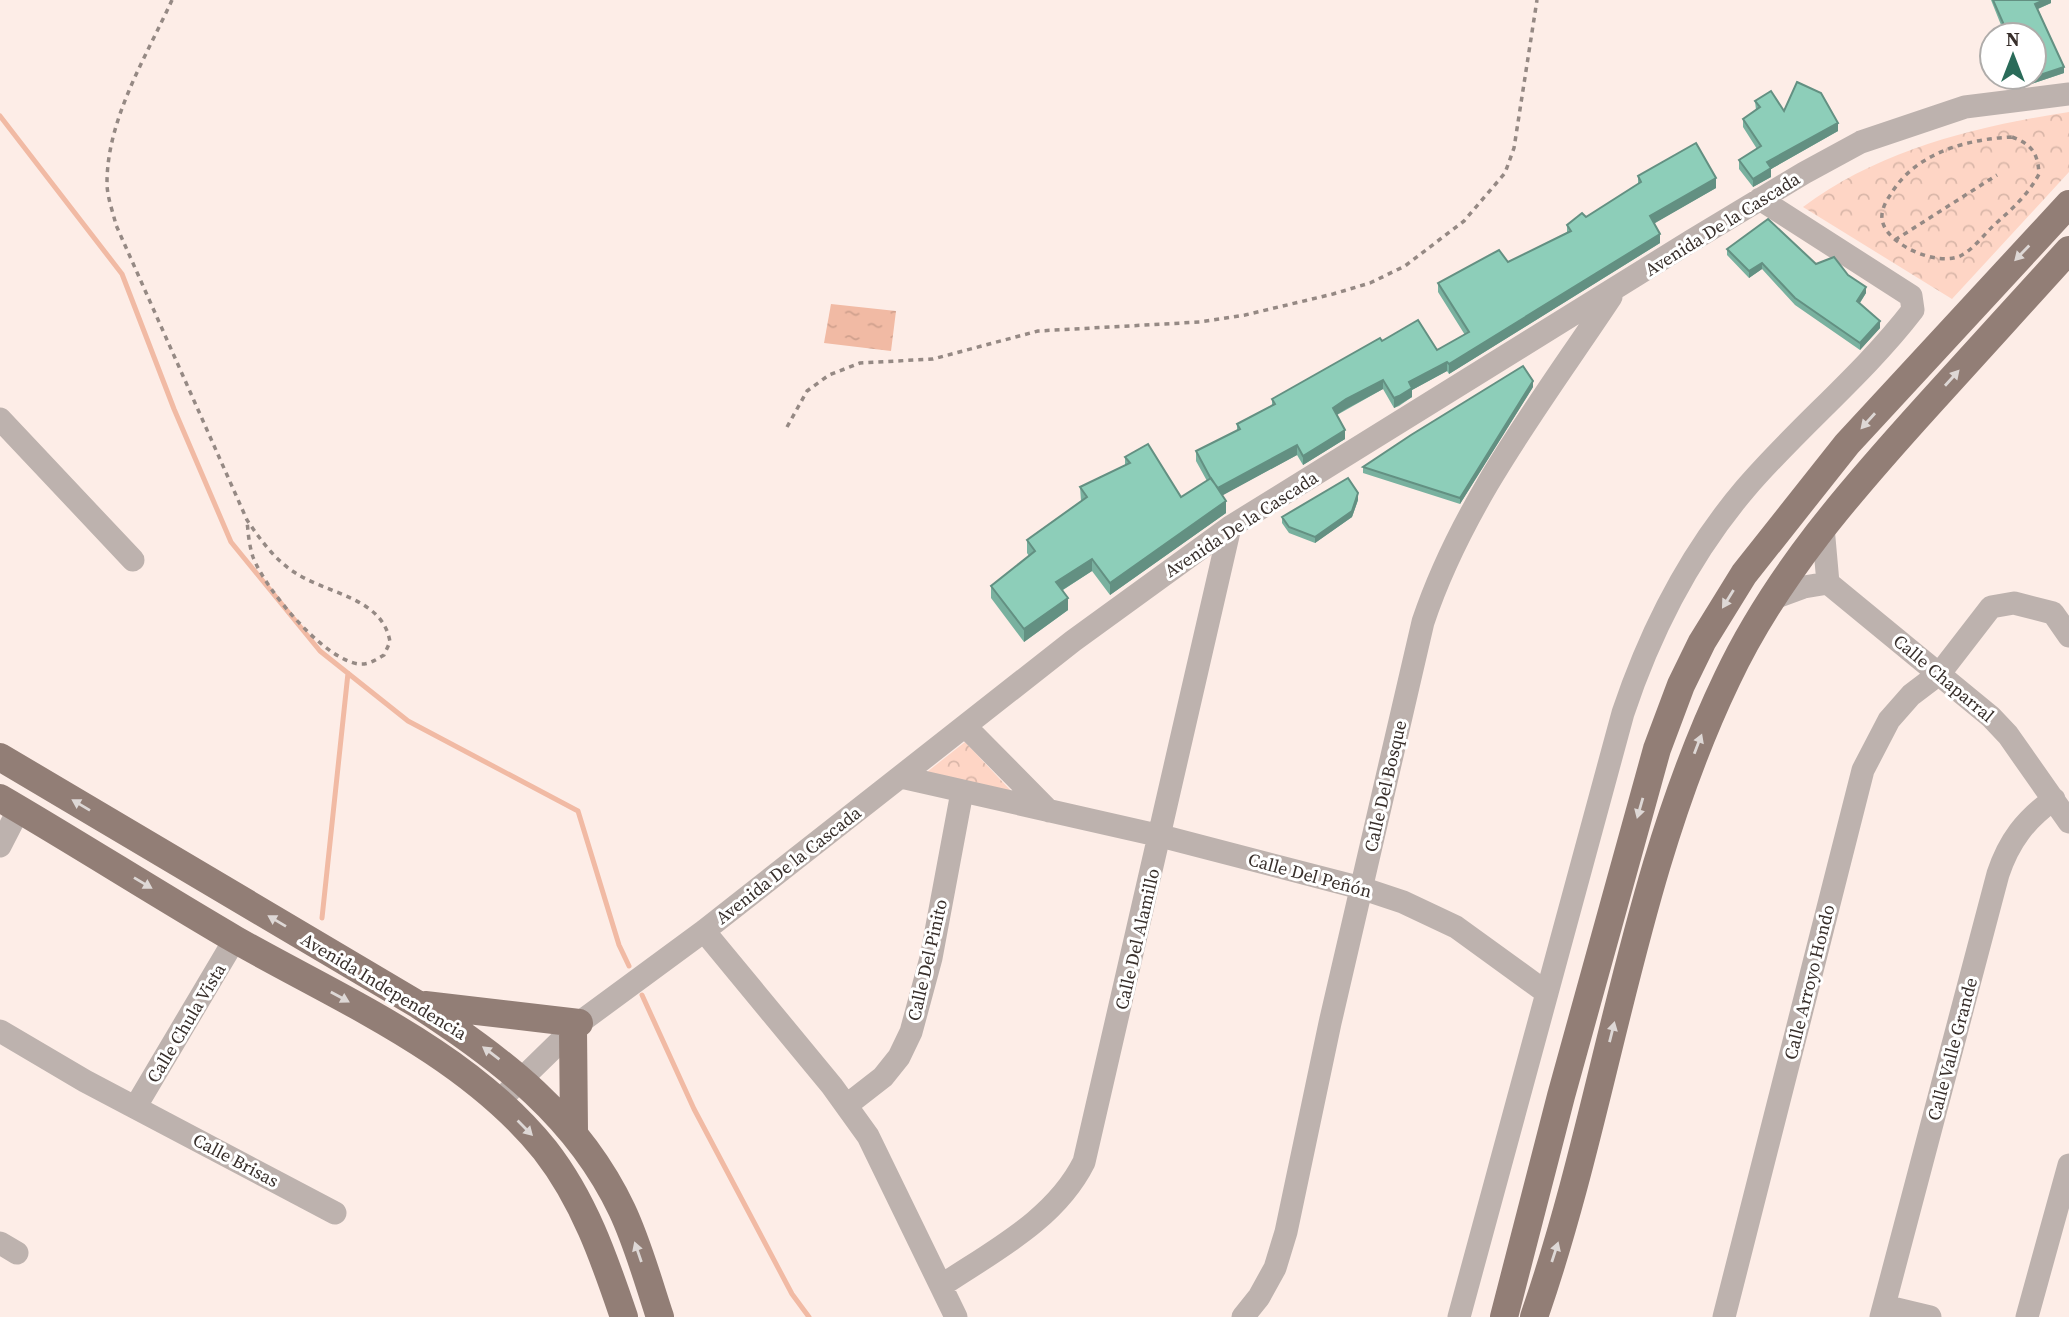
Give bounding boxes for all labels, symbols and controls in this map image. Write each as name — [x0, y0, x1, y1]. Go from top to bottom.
north arrow — [1978, 21, 2048, 91]
text: N — [2006, 26, 2020, 52]
street label: Avenida De la Cascada — [1640, 166, 1805, 282]
one-way arrow — [2014, 244, 2030, 261]
one-way arrow — [1944, 370, 1959, 387]
one-way arrow — [1860, 412, 1876, 430]
street label: Avenida De la Cascada — [1159, 464, 1323, 583]
one-way arrow — [1721, 590, 1734, 609]
street label: Calle Chaparral — [1888, 628, 2000, 728]
street label: Calle Del Bosque — [1358, 718, 1412, 854]
one-way arrow — [1693, 733, 1704, 754]
one-way arrow — [1634, 797, 1645, 819]
one-way arrow — [71, 799, 90, 811]
street label: Avenida De la Cascada — [710, 800, 867, 930]
street label: Calle Del Peñón — [1245, 846, 1375, 904]
street label: Calle Del Alamillo — [1109, 866, 1165, 1012]
one-way arrow — [133, 877, 152, 890]
street label: Calle Del Pinito — [901, 897, 953, 1023]
street label: Calle Arroyo Hondo — [1778, 902, 1840, 1062]
one-way arrow — [267, 915, 286, 927]
street label: Avenida Independencia — [296, 927, 472, 1046]
street label: Calle Chula Vista — [141, 958, 232, 1087]
street label: Calle Valle Grande — [1921, 975, 1983, 1123]
one-way arrow — [330, 991, 349, 1003]
one-way arrow — [1606, 1021, 1617, 1043]
one-way arrow — [482, 1047, 500, 1061]
one-way arrow — [516, 1120, 533, 1137]
street label: Calle Brisas — [189, 1127, 283, 1193]
one-way arrow — [632, 1242, 643, 1263]
one-way arrow — [1551, 1242, 1561, 1263]

